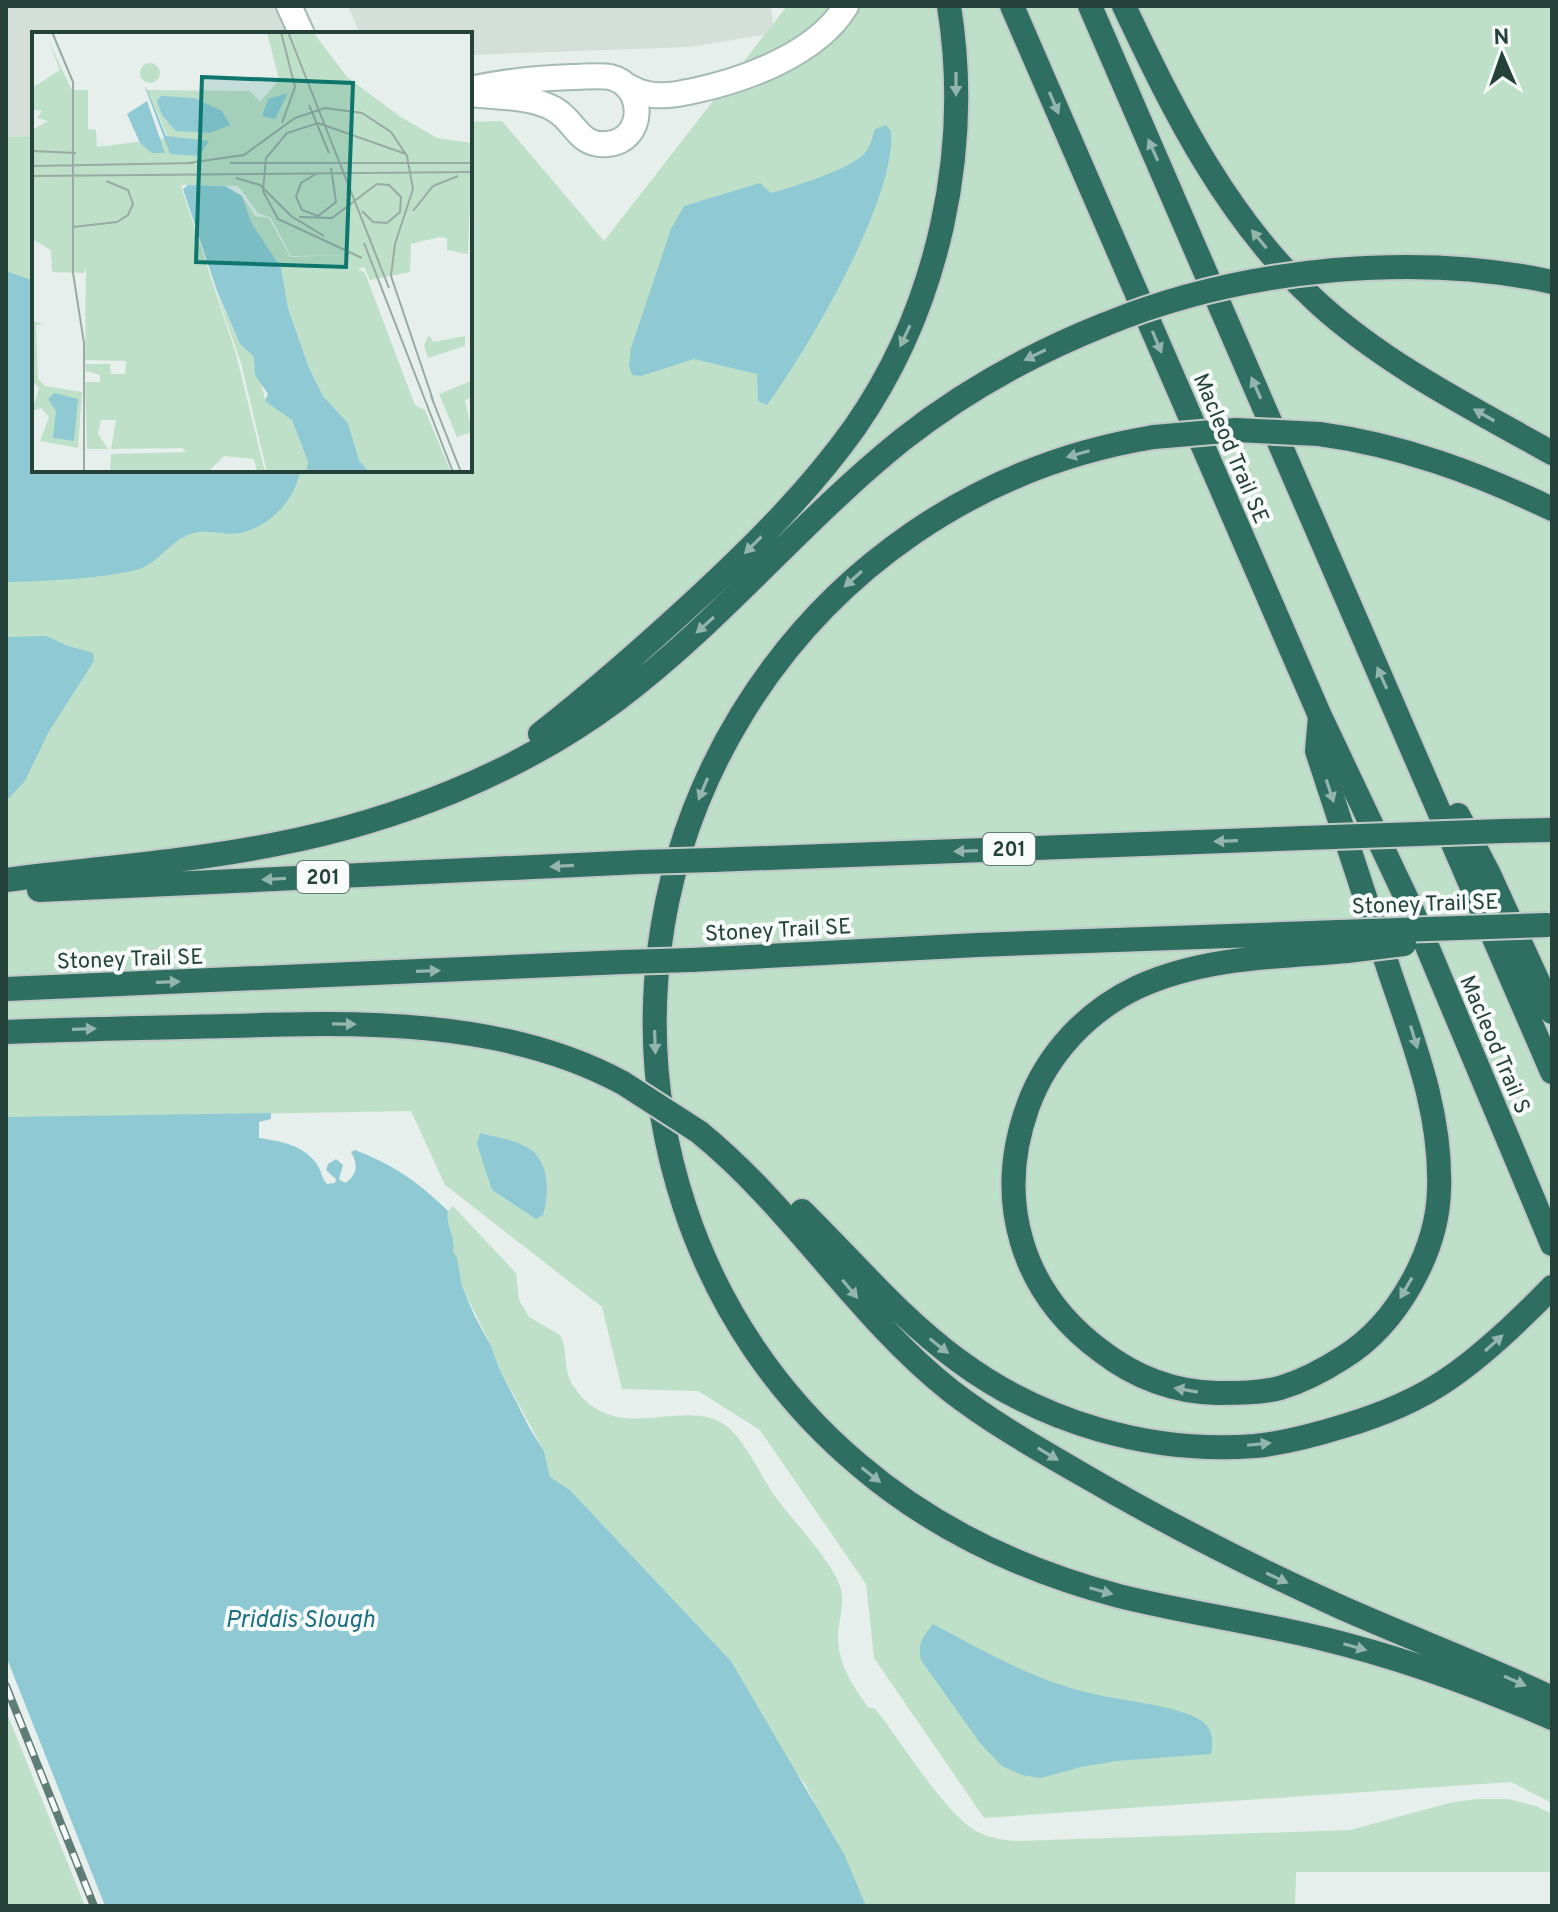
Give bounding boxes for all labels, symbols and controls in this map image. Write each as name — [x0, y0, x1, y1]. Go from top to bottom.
north arrow — [1462, 16, 1542, 96]
text: N — [1493, 25, 1510, 52]
inset map — [32, 32, 472, 472]
one-way arrow — [950, 72, 962, 97]
one-way arrow — [1048, 91, 1061, 115]
one-way arrow — [1146, 138, 1159, 162]
one-way arrow — [1251, 229, 1267, 249]
one-way arrow — [898, 324, 912, 348]
one-way arrow — [1151, 330, 1164, 354]
one-way arrow — [1024, 349, 1047, 362]
street label: Macleod Trail SE — [1186, 370, 1274, 528]
one-way arrow — [1250, 376, 1263, 400]
one-way arrow — [1473, 408, 1495, 422]
one-way arrow — [1066, 448, 1090, 461]
one-way arrow — [744, 535, 763, 554]
one-way arrow — [844, 570, 863, 588]
one-way arrow — [696, 616, 715, 634]
one-way arrow — [1376, 666, 1389, 690]
one-way arrow — [696, 777, 709, 801]
one-way arrow — [1325, 780, 1337, 804]
road number: 201 — [983, 833, 1035, 865]
one-way arrow — [1213, 835, 1238, 848]
one-way arrow — [953, 844, 978, 857]
one-way arrow — [549, 859, 574, 872]
road number: 201 — [297, 861, 349, 893]
one-way arrow — [262, 873, 287, 886]
street label: Stoney Trail SE — [1351, 889, 1499, 922]
street label: Stoney Trail SE — [704, 914, 852, 949]
street label: Stoney Trail SE — [56, 944, 204, 977]
one-way arrow — [416, 964, 441, 977]
street label: Macleod Trail S — [1452, 972, 1535, 1118]
one-way arrow — [156, 975, 181, 988]
one-way arrow — [332, 1018, 357, 1031]
one-way arrow — [72, 1022, 97, 1035]
one-way arrow — [1408, 1026, 1421, 1050]
one-way arrow — [649, 1030, 662, 1055]
one-way arrow — [1399, 1277, 1413, 1299]
one-way arrow — [841, 1279, 858, 1299]
one-way arrow — [1483, 1335, 1503, 1352]
one-way arrow — [929, 1337, 949, 1353]
one-way arrow — [1173, 1383, 1198, 1396]
one-way arrow — [1247, 1438, 1272, 1451]
one-way arrow — [1037, 1447, 1059, 1461]
one-way arrow — [861, 1466, 881, 1482]
one-way arrow — [1265, 1571, 1288, 1584]
one-way arrow — [1089, 1585, 1114, 1597]
water label: Priddis Slough — [225, 1606, 375, 1636]
one-way arrow — [1344, 1641, 1368, 1654]
one-way arrow — [1503, 1675, 1527, 1688]

